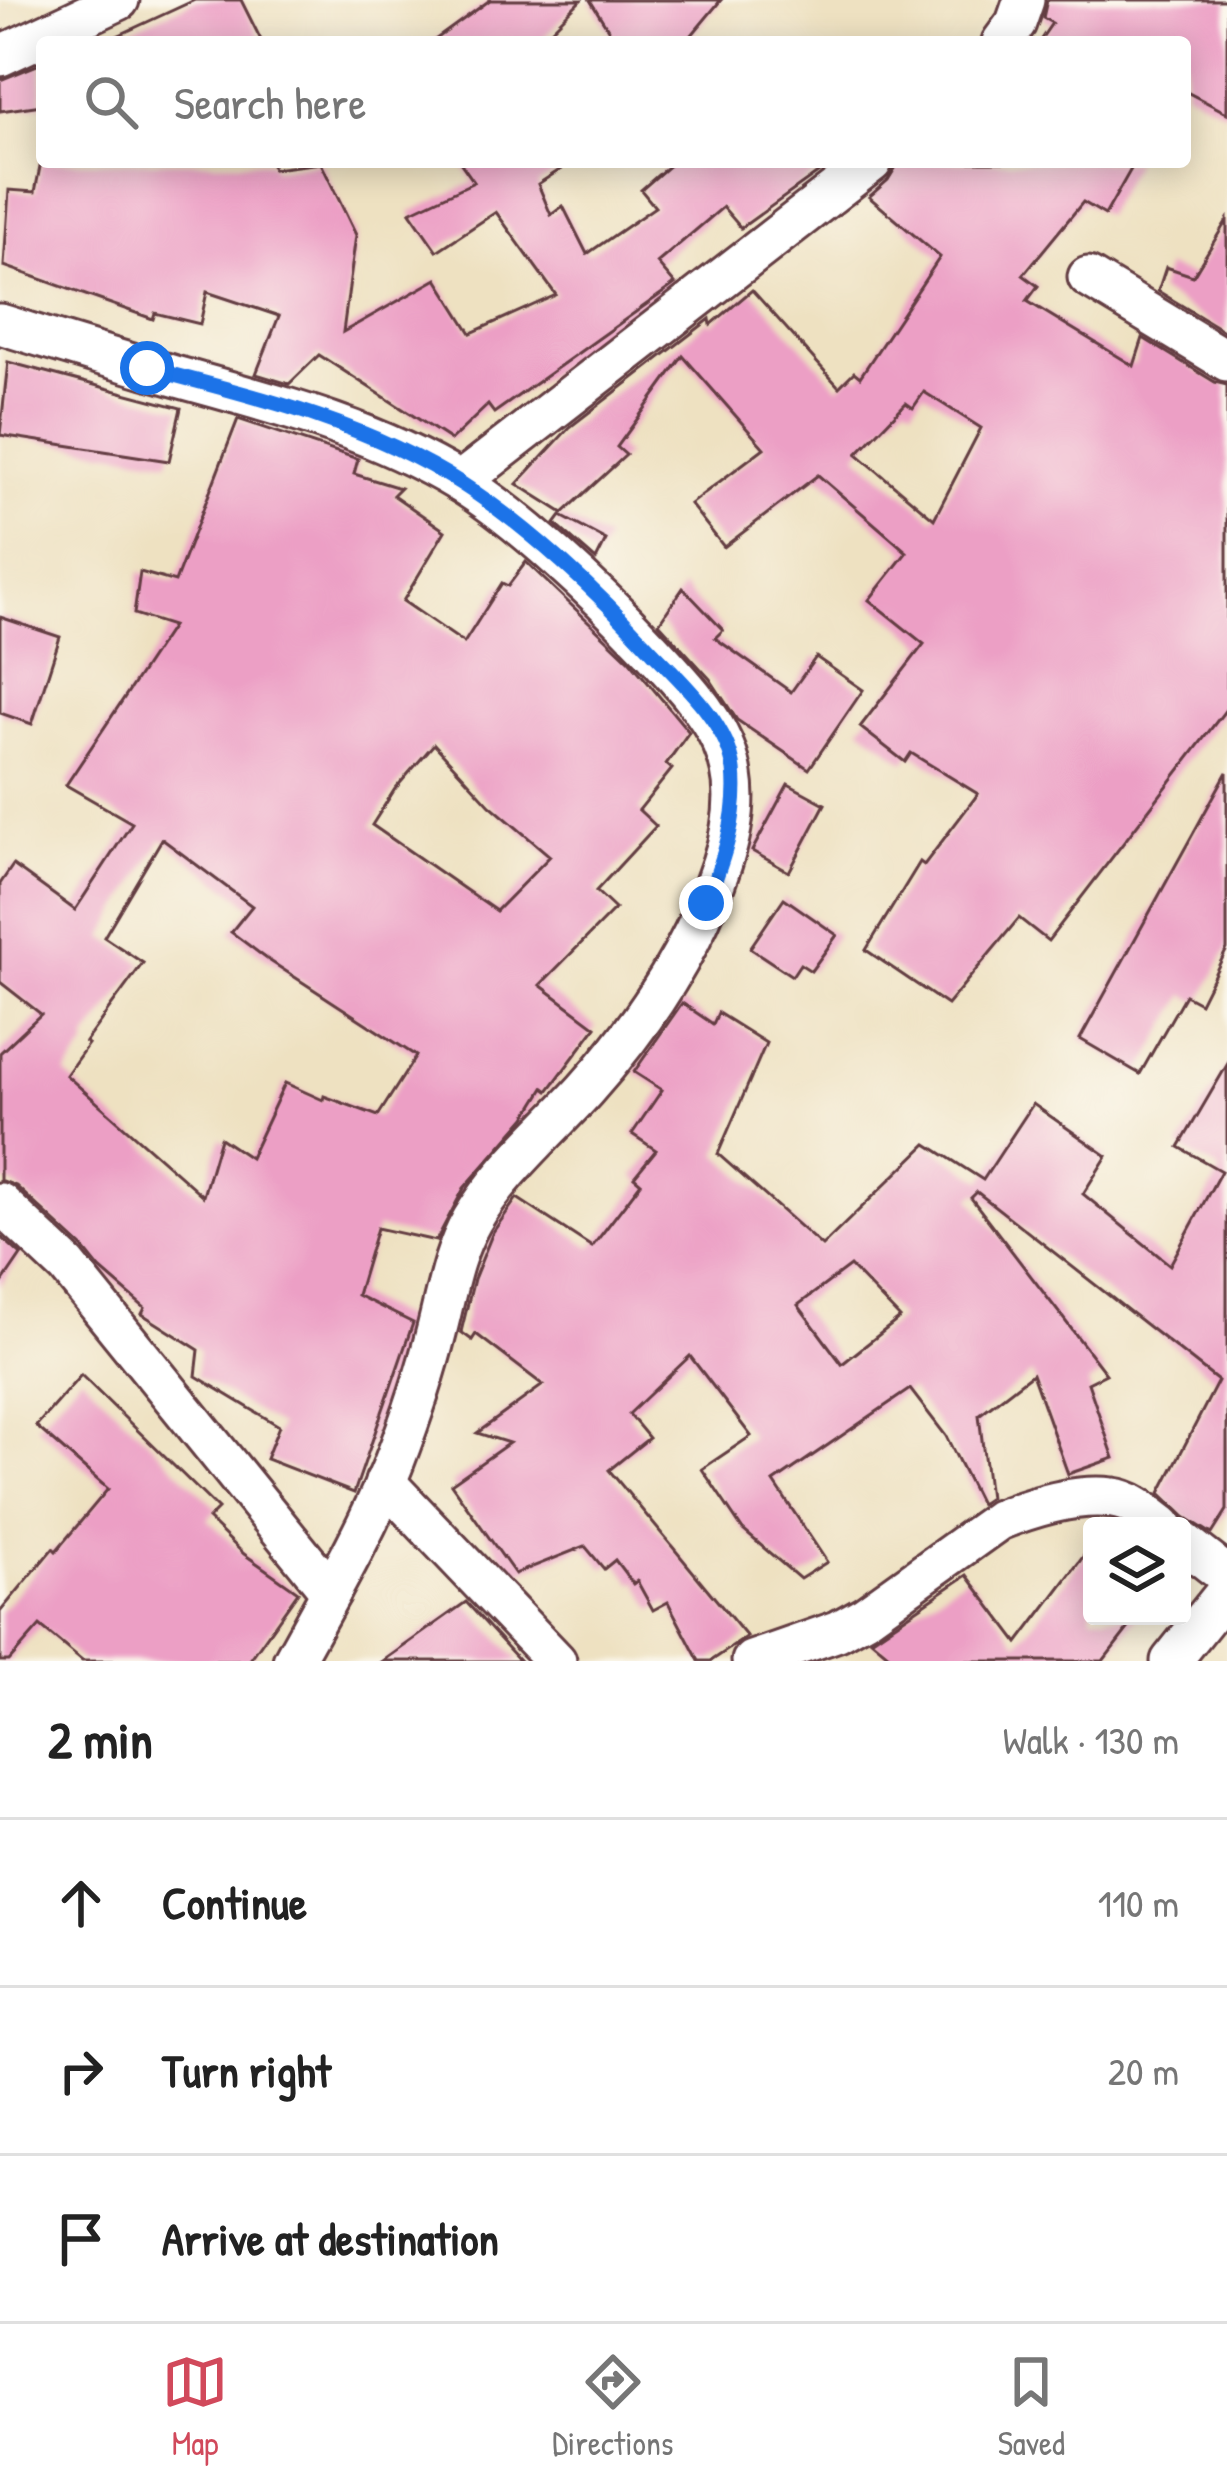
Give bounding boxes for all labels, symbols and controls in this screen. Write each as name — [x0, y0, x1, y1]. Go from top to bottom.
search box — [36, 36, 1191, 168]
icon: search — [78, 69, 144, 135]
text: Search here — [174, 72, 366, 133]
route start — [120, 341, 174, 395]
route end — [679, 876, 733, 930]
map controls — [1083, 1517, 1191, 1625]
button: layers — [1083, 1517, 1191, 1625]
text: 2 min — [48, 1705, 153, 1774]
text: Walk · 130 m — [1003, 1713, 1179, 1766]
icon: ahead — [48, 1870, 114, 1936]
text: Continue — [162, 1872, 307, 1933]
text: 110 m — [1098, 1876, 1179, 1929]
icon: right — [48, 2038, 114, 2104]
text: Turn right — [162, 2040, 331, 2101]
text: 20 m — [1108, 2044, 1179, 2097]
icon: arrive — [48, 2206, 114, 2272]
text: Arrive at destination — [162, 2208, 499, 2269]
tab: Map — [162, 2349, 228, 2465]
tab: Directions — [552, 2349, 674, 2465]
tab: Saved — [998, 2349, 1065, 2465]

